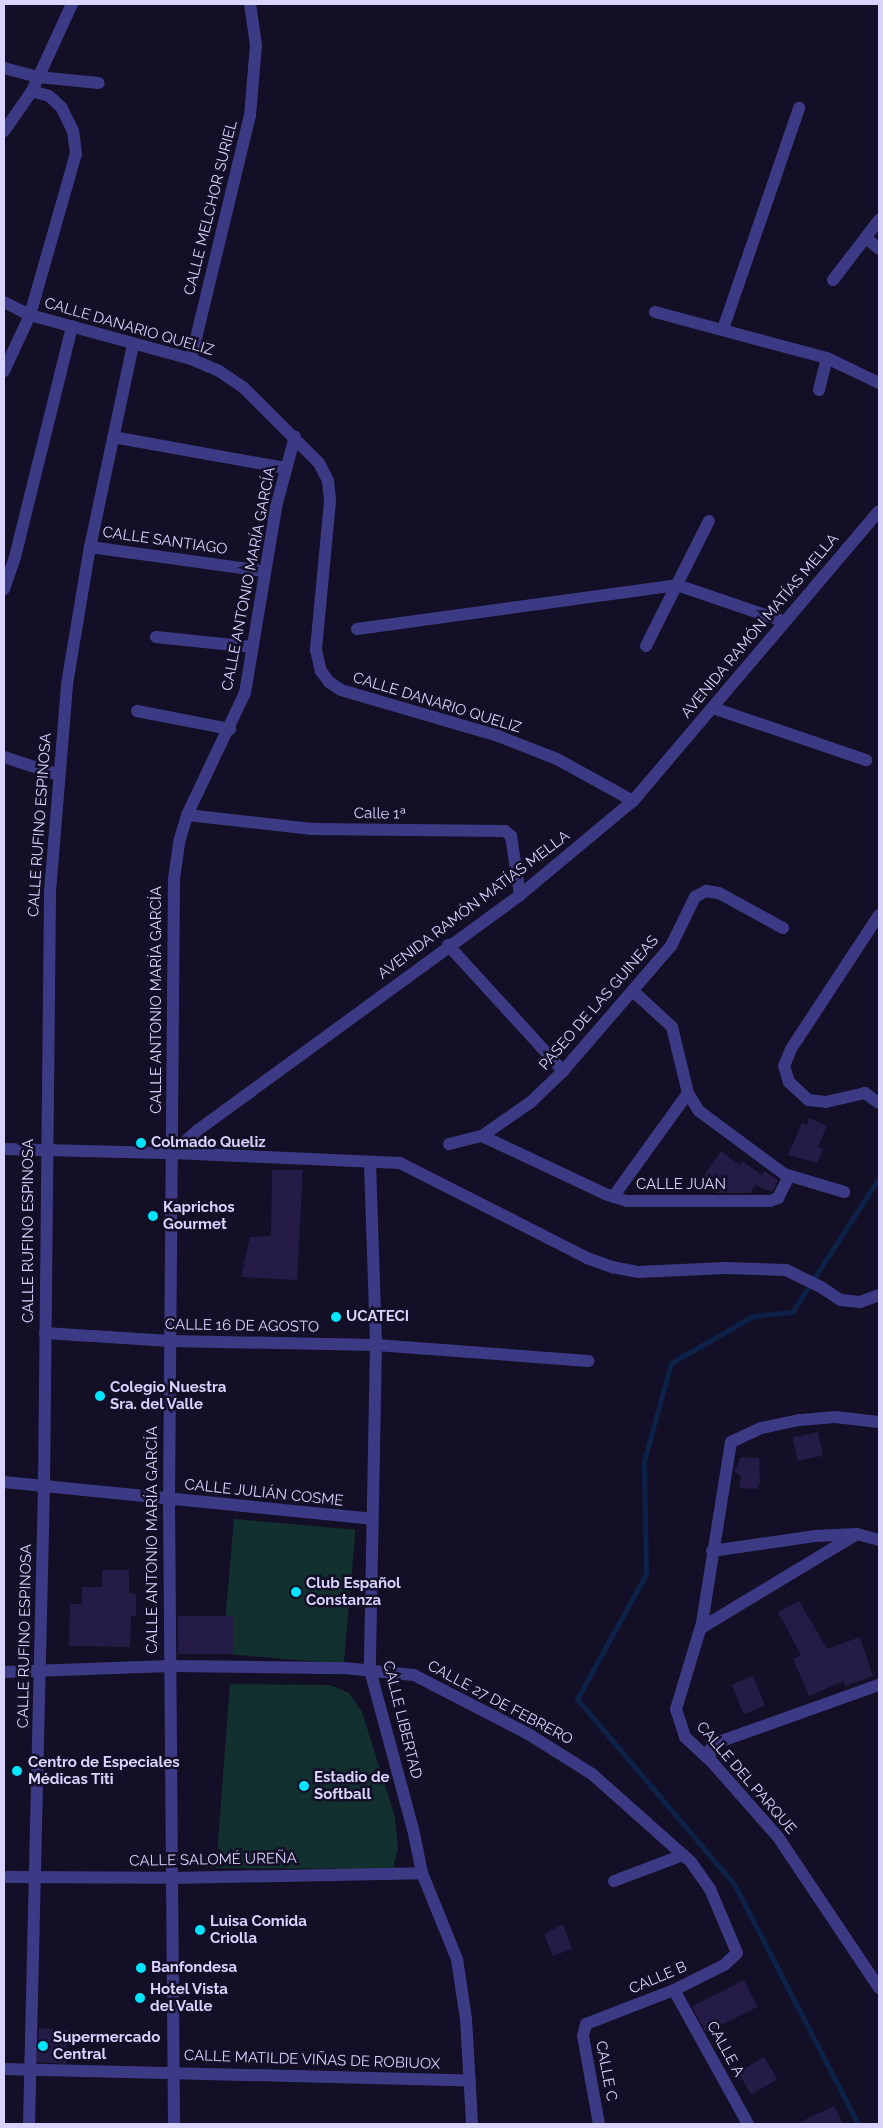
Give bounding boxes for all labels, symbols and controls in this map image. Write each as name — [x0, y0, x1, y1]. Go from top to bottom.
street label: CALLE MELCHOR SURIEL — [181, 119, 241, 297]
street label: CALLE DANARIO QUELIZ — [42, 294, 216, 360]
street label: CALLE ANTONIO MARÍA GARCÍA — [218, 465, 280, 693]
street label: CALLE SANTIAGO — [101, 523, 229, 559]
street label: AVENIDA RAMÓN MATÍAS MELLA — [677, 530, 843, 722]
street label: CALLE DANARIO QUELIZ — [351, 669, 523, 737]
street label: CALLE RUFINO ESPINOSA — [25, 733, 55, 917]
street label: Calle 1ª — [354, 805, 406, 823]
street label: AVENIDA RAMÓN MATÍAS MELLA — [374, 827, 574, 983]
street label: CALLE ANTONIO MARÍA GARCÍA — [148, 886, 166, 1114]
street label: PASEO DE LAS GUINEAS — [536, 932, 662, 1074]
place label: Colmado Queliz — [151, 1134, 266, 1152]
marker: Colmado Queliz — [135, 1137, 147, 1149]
street label: CALLE RUFINO ESPINOSA — [20, 1139, 38, 1323]
street label: CALLE JUAN — [636, 1176, 726, 1194]
place label: Kaprichos Gourmet — [163, 1198, 235, 1233]
marker: Kaprichos Gourmet — [147, 1210, 159, 1222]
place label: UCATECI — [346, 1308, 409, 1326]
marker: UCATECI — [330, 1311, 342, 1323]
street label: CALLE 16 DE AGOSTO — [165, 1316, 319, 1336]
place label: Colegio Nuestra Sra. del Valle — [110, 1378, 226, 1413]
marker: Colegio Nuestra Sra. del Valle — [94, 1390, 106, 1402]
street label: CALLE ANTONIO MARÍA GARCÍA — [144, 1426, 162, 1654]
street label: CALLE JULIÁN COSME — [183, 1476, 345, 1510]
street label: CALLE RUFINO ESPINOSA — [14, 1544, 36, 1728]
place label: Club Español Constanza — [306, 1574, 401, 1609]
marker: Club Español Constanza — [290, 1586, 302, 1598]
street label: CALLE 27 DE FEBRERO — [424, 1657, 576, 1749]
street label: CALLE LIBERTAD — [379, 1659, 425, 1781]
street label: CALLE DEL PARQUE — [692, 1718, 800, 1838]
place label: Centro de Especiales Médicas Titi — [28, 1753, 180, 1788]
marker: Centro de Especiales Médicas Titi — [10, 1764, 24, 1778]
place label: Estadio de Softball — [314, 1768, 390, 1803]
marker: Estadio de Softball — [298, 1780, 310, 1792]
street label: CALLE SALOMÉ UREÑA — [129, 1850, 297, 1870]
place label: Luisa Comida Criolla — [210, 1912, 307, 1947]
marker: Luisa Comida Criolla — [194, 1924, 206, 1936]
street label: CALLE B — [627, 1958, 689, 1998]
place label: Banfondesa — [151, 1959, 237, 1977]
marker: Banfondesa — [135, 1962, 147, 1974]
place label: Hotel Vista del Valle — [150, 1980, 229, 2015]
marker: Hotel Vista del Valle — [134, 1992, 146, 2004]
street label: CALLE A — [702, 2018, 748, 2080]
place label: Supermercado Central — [53, 2028, 160, 2063]
street label: CALLE C — [591, 2039, 621, 2103]
marker: Supermercado Central — [37, 2040, 49, 2052]
street label: CALLE MATILDE VIÑAS DE ROBIUOX — [183, 2047, 441, 2073]

